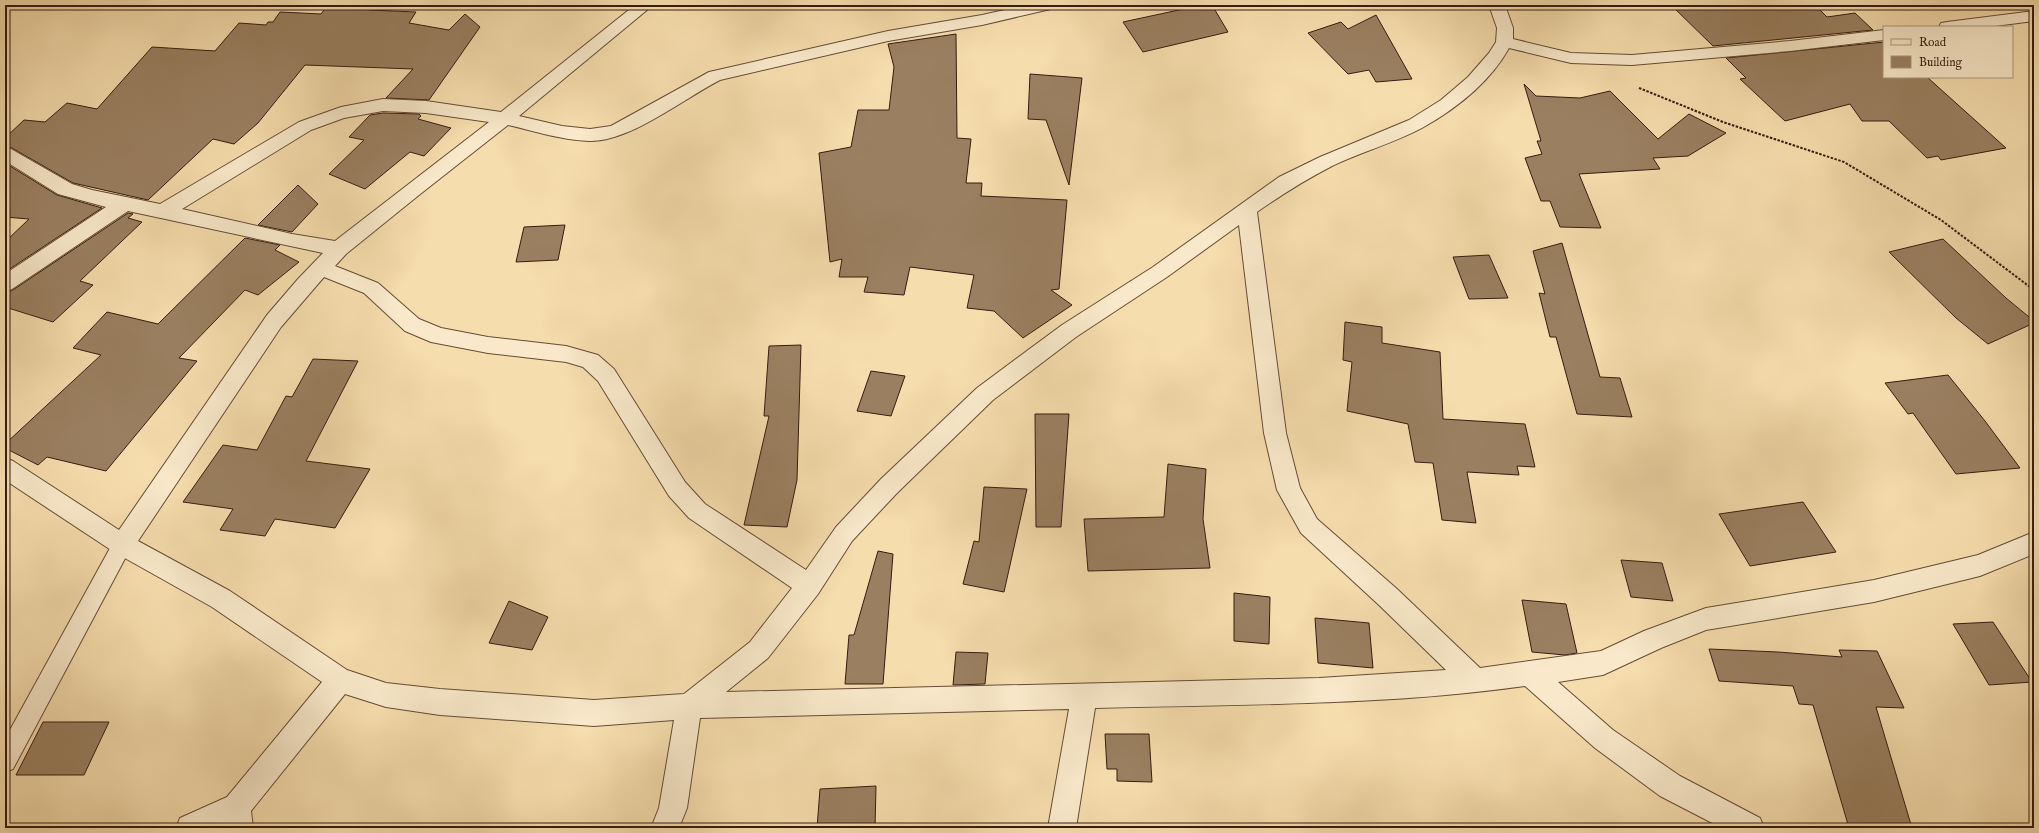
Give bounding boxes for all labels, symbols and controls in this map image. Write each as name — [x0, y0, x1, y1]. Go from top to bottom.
legend — [1883, 26, 2013, 78]
text: Road — [1919, 35, 1947, 50]
text: Building — [1919, 55, 1963, 70]

